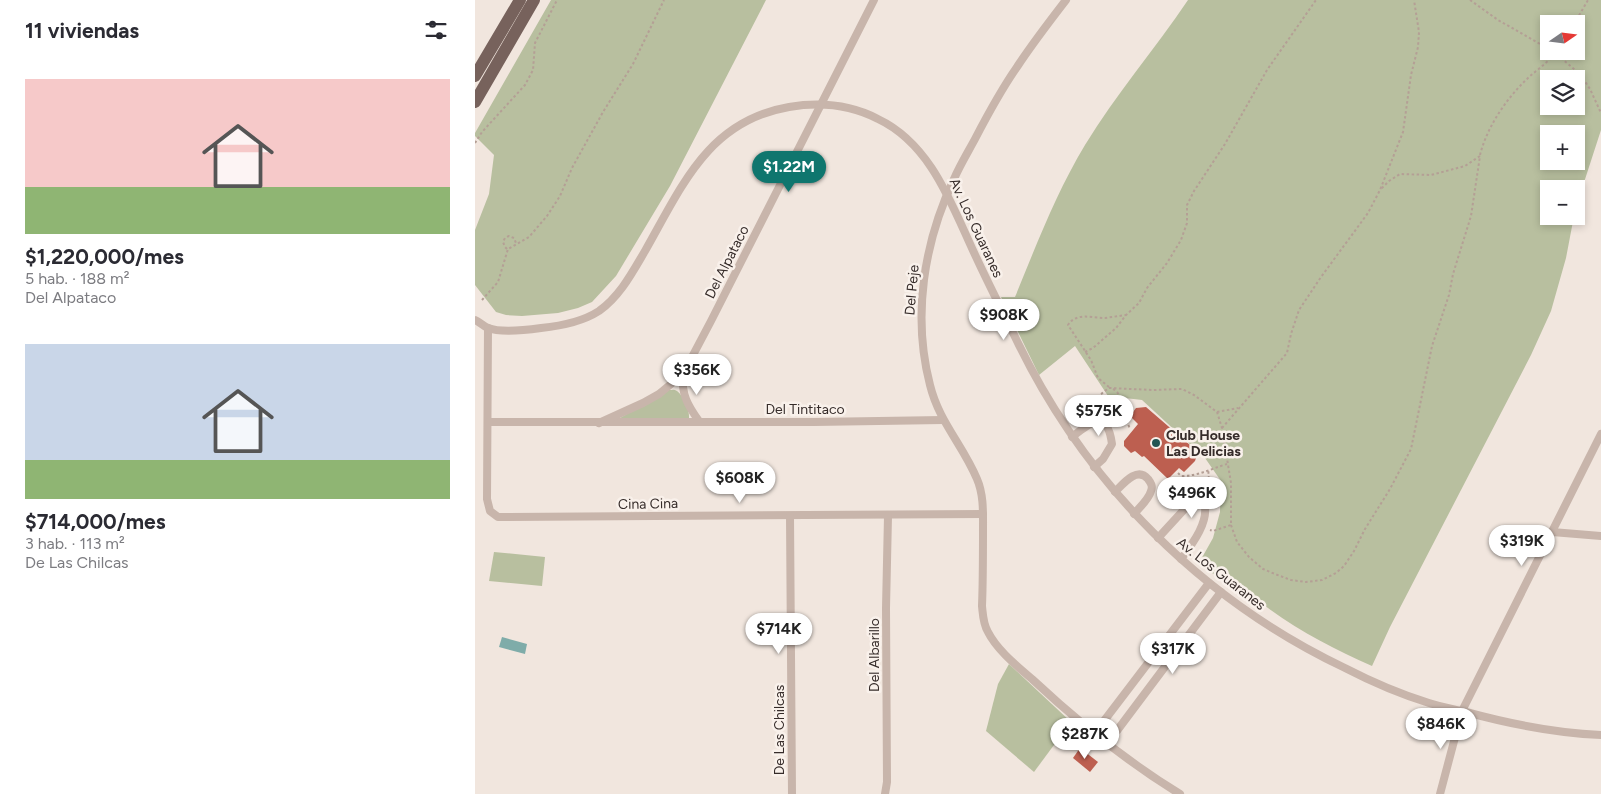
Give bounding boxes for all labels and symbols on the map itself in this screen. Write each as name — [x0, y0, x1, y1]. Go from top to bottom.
north arrow — [1540, 15, 1585, 60]
pin: $1.22M — [748, 150, 830, 193]
street label: Av. Los Guaranes — [946, 176, 1006, 280]
street label: Del Alpataco — [701, 223, 753, 301]
street label: Del Peje — [901, 264, 923, 316]
pin: $908K — [969, 298, 1039, 341]
pin: $356K — [662, 354, 732, 396]
pin: $575K — [1064, 394, 1134, 437]
street label: Del Tintitaco — [765, 401, 845, 418]
place label: Club House Las Delicias — [1166, 427, 1241, 460]
marker: Club House Las Delicias — [1150, 437, 1162, 449]
pin: $608K — [705, 462, 775, 504]
pin: $496K — [1157, 476, 1227, 519]
street label: Cina Cina — [618, 495, 678, 513]
pin: $319K — [1487, 524, 1557, 567]
street label: Av. Los Guaranes — [1173, 534, 1269, 614]
pin: $714K — [744, 612, 814, 655]
street label: Del Albarillo — [866, 618, 883, 692]
pin: $317K — [1138, 632, 1208, 675]
street label: De Las Chilcas — [771, 685, 788, 775]
pin: $846K — [1406, 708, 1476, 750]
pin: $287K — [1050, 718, 1120, 760]

